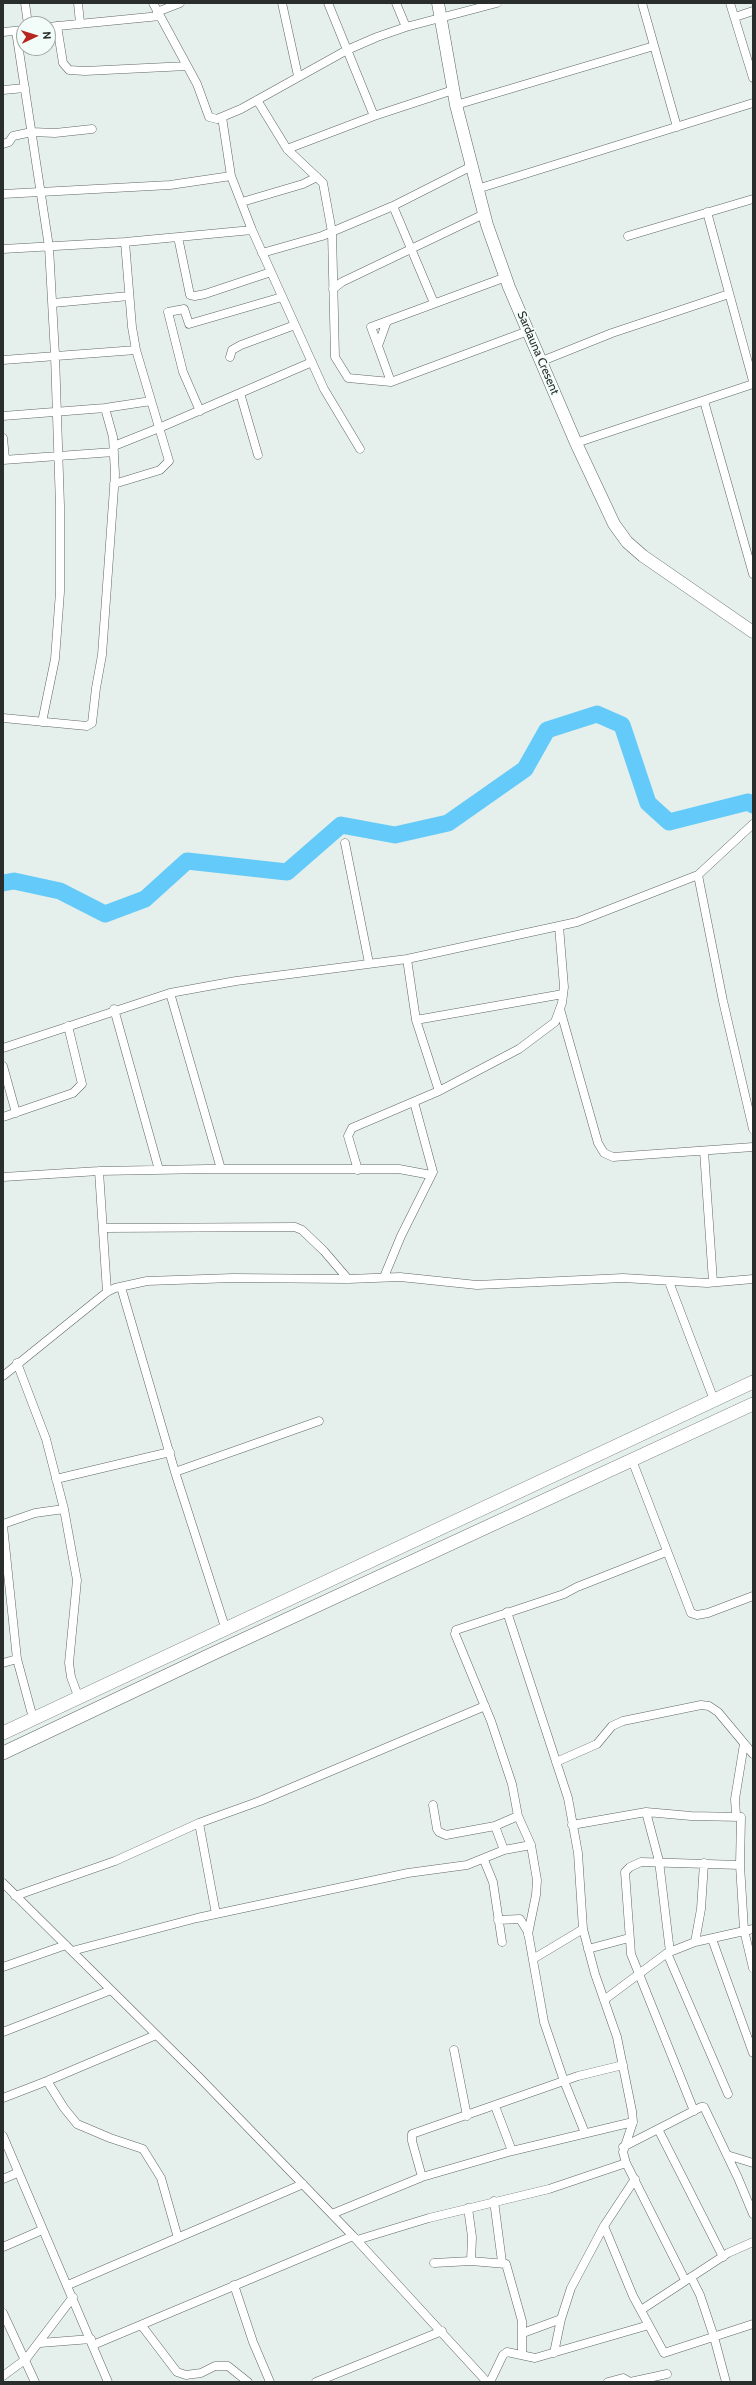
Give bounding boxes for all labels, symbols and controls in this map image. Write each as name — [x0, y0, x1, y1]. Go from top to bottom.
north arrow — [16, 16, 56, 56]
text: N — [40, 31, 54, 40]
street label: Sardauna Cresent — [514, 309, 562, 397]

